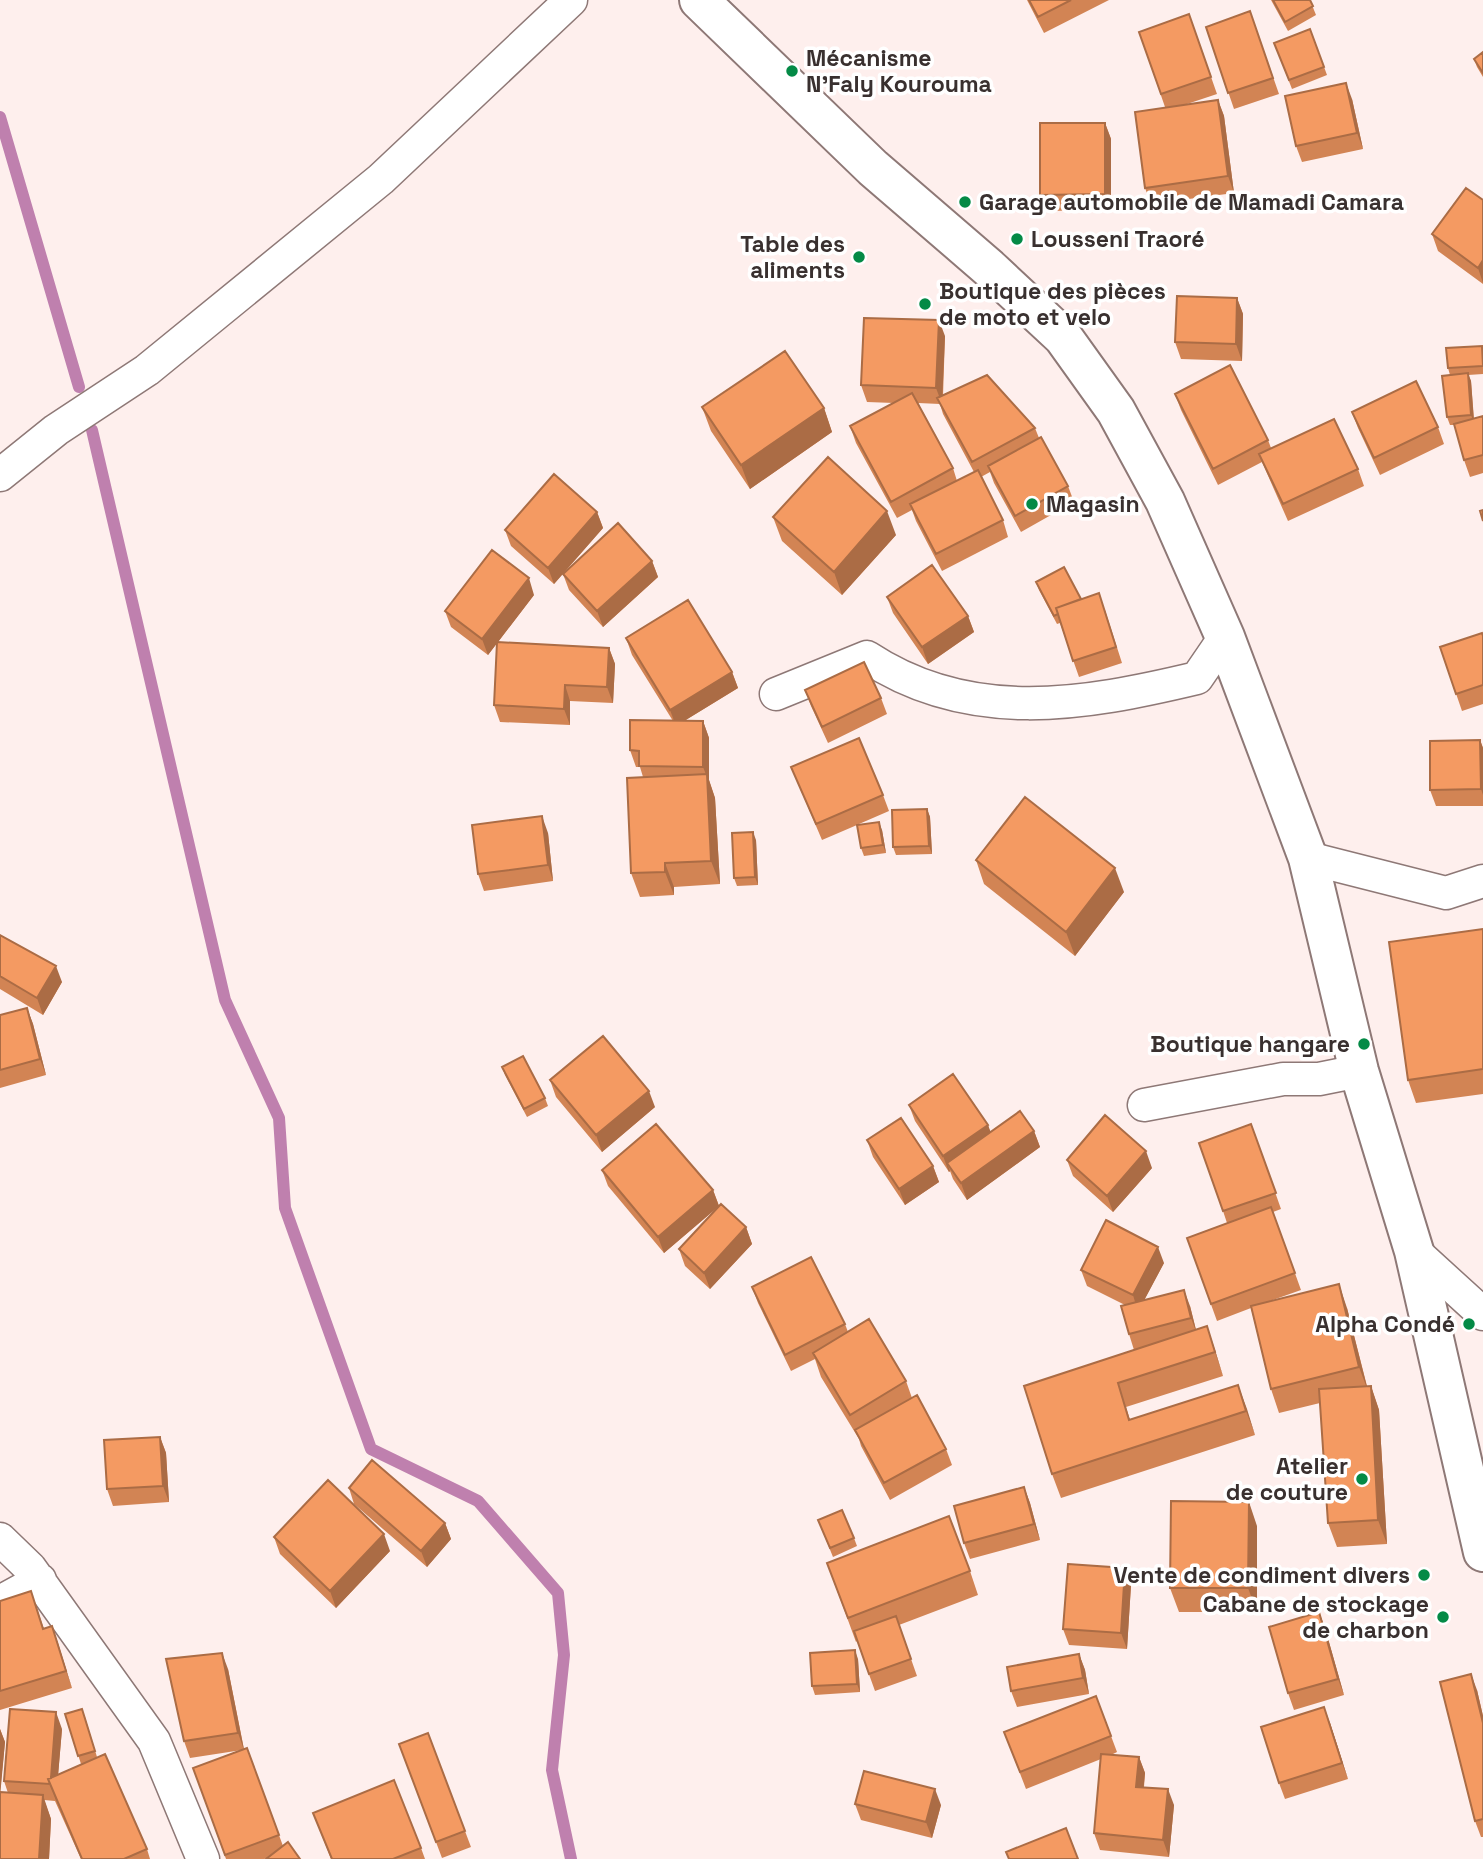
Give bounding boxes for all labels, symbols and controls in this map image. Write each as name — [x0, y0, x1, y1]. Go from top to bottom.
place label: Mécanisme N'Faly Kourouma — [806, 43, 992, 99]
marker: Mécanisme N'Faly Kourouma — [784, 63, 800, 79]
place label: Garage automobile de Mamadi Camara — [979, 187, 1404, 217]
marker: Garage automobile de Mamadi Camara — [957, 194, 973, 210]
place label: Lousseni Traoré — [1031, 224, 1204, 254]
place label: Table des aliments — [740, 229, 845, 285]
marker: Lousseni Traoré — [1009, 231, 1025, 247]
marker: Table des aliments — [851, 249, 867, 265]
place label: Boutique des pièces de moto et velo — [939, 276, 1166, 332]
marker: Boutique des pièces de moto et velo — [917, 296, 933, 312]
place label: Magasin — [1046, 489, 1140, 519]
marker: Magasin — [1024, 496, 1040, 512]
place label: Boutique hangare — [1150, 1029, 1350, 1059]
marker: Boutique hangare — [1356, 1036, 1372, 1052]
place label: Alpha Condé — [1315, 1309, 1455, 1339]
marker: Alpha Condé — [1461, 1316, 1477, 1332]
place label: Atelier de couture — [1226, 1451, 1348, 1507]
marker: Atelier de couture — [1354, 1471, 1370, 1487]
place label: Vente de condiment divers — [1114, 1560, 1410, 1590]
marker: Vente de condiment divers — [1416, 1567, 1432, 1583]
place label: Cabane de stockage de charbon — [1203, 1589, 1429, 1645]
marker: Cabane de stockage de charbon — [1435, 1609, 1451, 1625]

